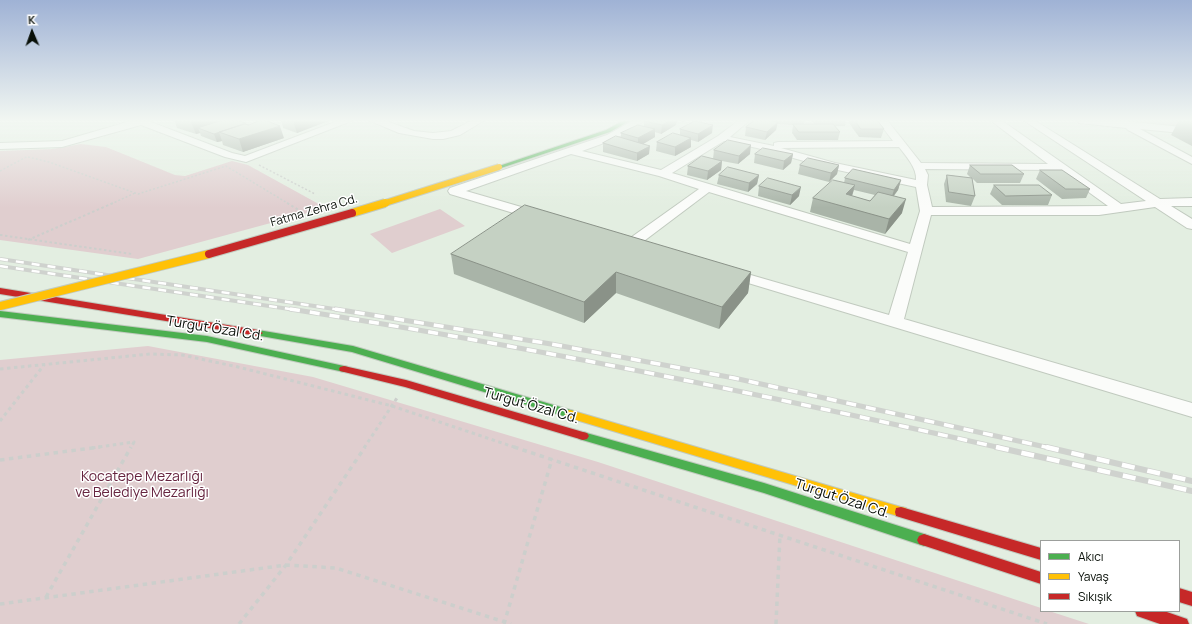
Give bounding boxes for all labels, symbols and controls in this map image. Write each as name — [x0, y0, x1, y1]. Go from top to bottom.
north arrow — [12, 12, 52, 52]
text: K — [28, 12, 35, 27]
street label: Fatma Zehra Cd. — [269, 192, 359, 230]
street label: Turgut Özal Cd. — [165, 313, 265, 345]
street label: Turgut Özal Cd. — [481, 384, 581, 428]
park label: Kocatepe Mezarlığı ve Belediye Mezarlığı — [75, 469, 209, 502]
street label: Turgut Özal Cd. — [793, 476, 891, 522]
legend — [1040, 540, 1180, 612]
text: Akıcı — [1078, 548, 1104, 565]
text: Yavaş — [1078, 568, 1109, 585]
text: Sıkışık — [1078, 588, 1112, 605]

